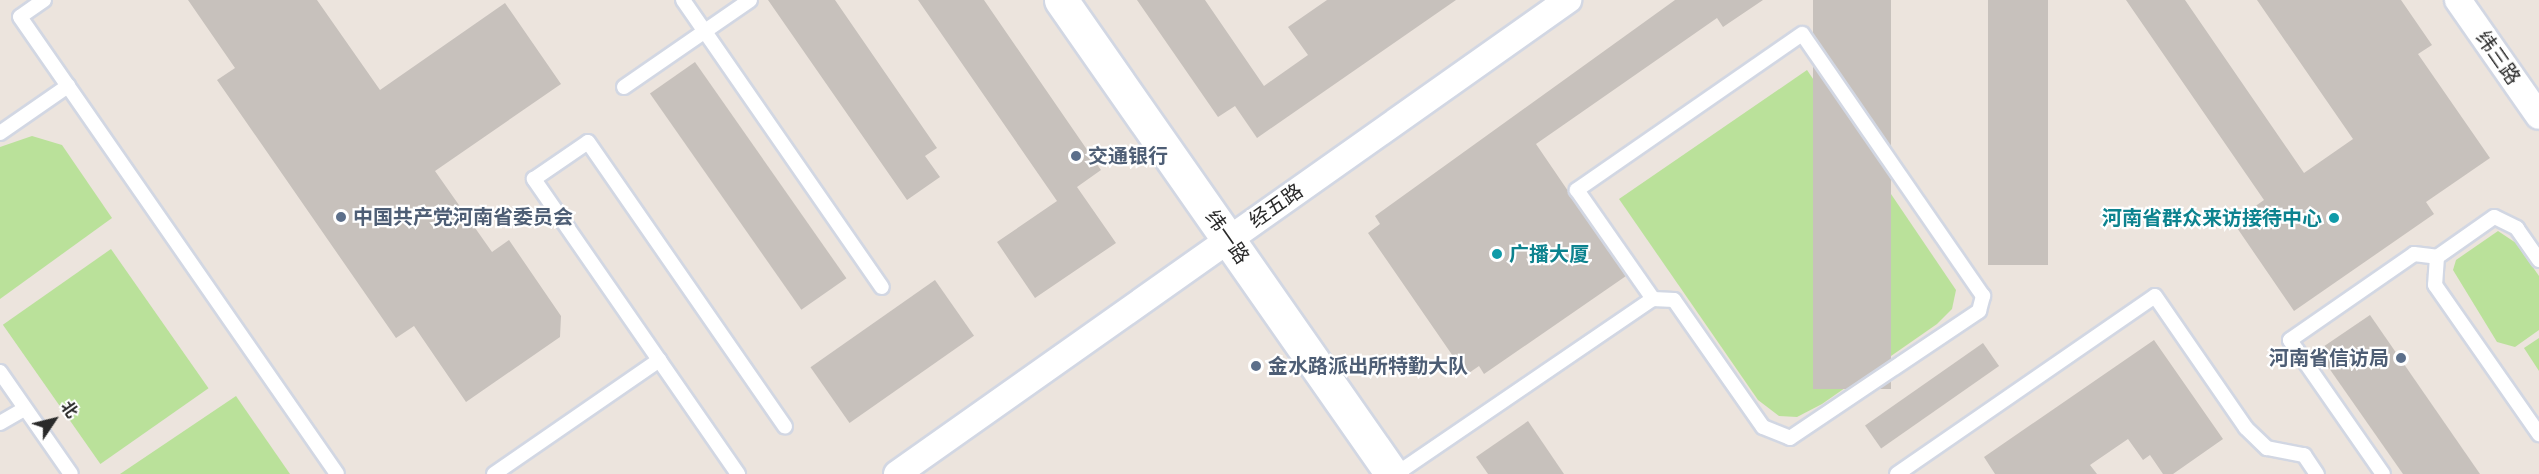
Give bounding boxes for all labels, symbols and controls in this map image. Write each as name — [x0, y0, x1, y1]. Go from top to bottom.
street label: 纬三路 — [2471, 27, 2525, 89]
place label: 交通银行 — [1088, 144, 1168, 168]
marker: 交通银行 — [1069, 149, 1083, 163]
street label: 经五路 — [1245, 179, 1307, 233]
place label: 中国共产党河南省委员会 — [353, 205, 573, 229]
street label: 纬一路 — [1200, 206, 1254, 268]
place label: 河南省群众来访接待中心 — [2102, 206, 2322, 230]
marker: 中国共产党河南省委员会 — [334, 210, 348, 224]
marker: 河南省群众来访接待中心 — [2327, 211, 2341, 225]
place label: 广播大厦 — [1509, 242, 1589, 266]
marker: 广播大厦 — [1490, 247, 1504, 261]
place label: 河南省信访局 — [2269, 346, 2389, 370]
marker: 河南省信访局 — [2394, 351, 2408, 365]
place label: 金水路派出所特勤大队 — [1268, 354, 1468, 378]
marker: 金水路派出所特勤大队 — [1249, 359, 1263, 373]
north arrow — [24, 390, 84, 450]
text: 北 — [56, 397, 82, 422]

